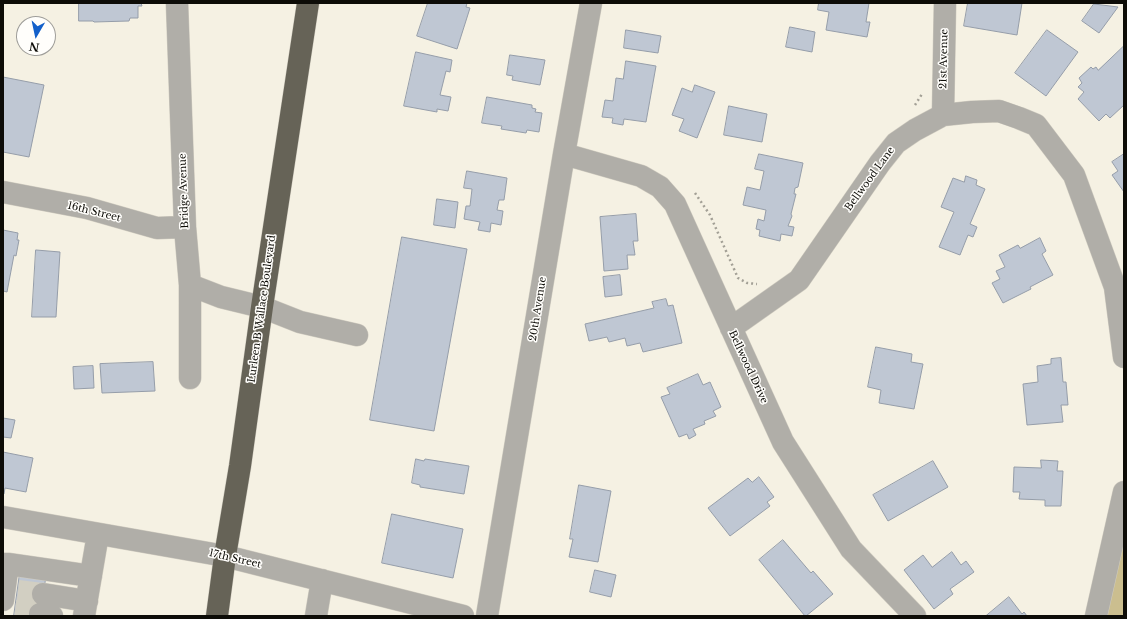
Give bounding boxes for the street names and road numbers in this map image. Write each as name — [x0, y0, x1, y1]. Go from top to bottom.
street label: 21st Avenue — [937, 29, 951, 89]
street label: Bellwood Lane — [843, 145, 897, 213]
street label: Bridge Avenue — [177, 153, 191, 229]
street label: 16th Street — [66, 200, 122, 224]
street label: Lurleen B Wallace Boulevard — [246, 234, 278, 384]
street label: 20th Avenue — [527, 276, 549, 342]
street label: Bellwood Drive — [726, 328, 770, 406]
street label: 17th Street — [208, 547, 262, 571]

